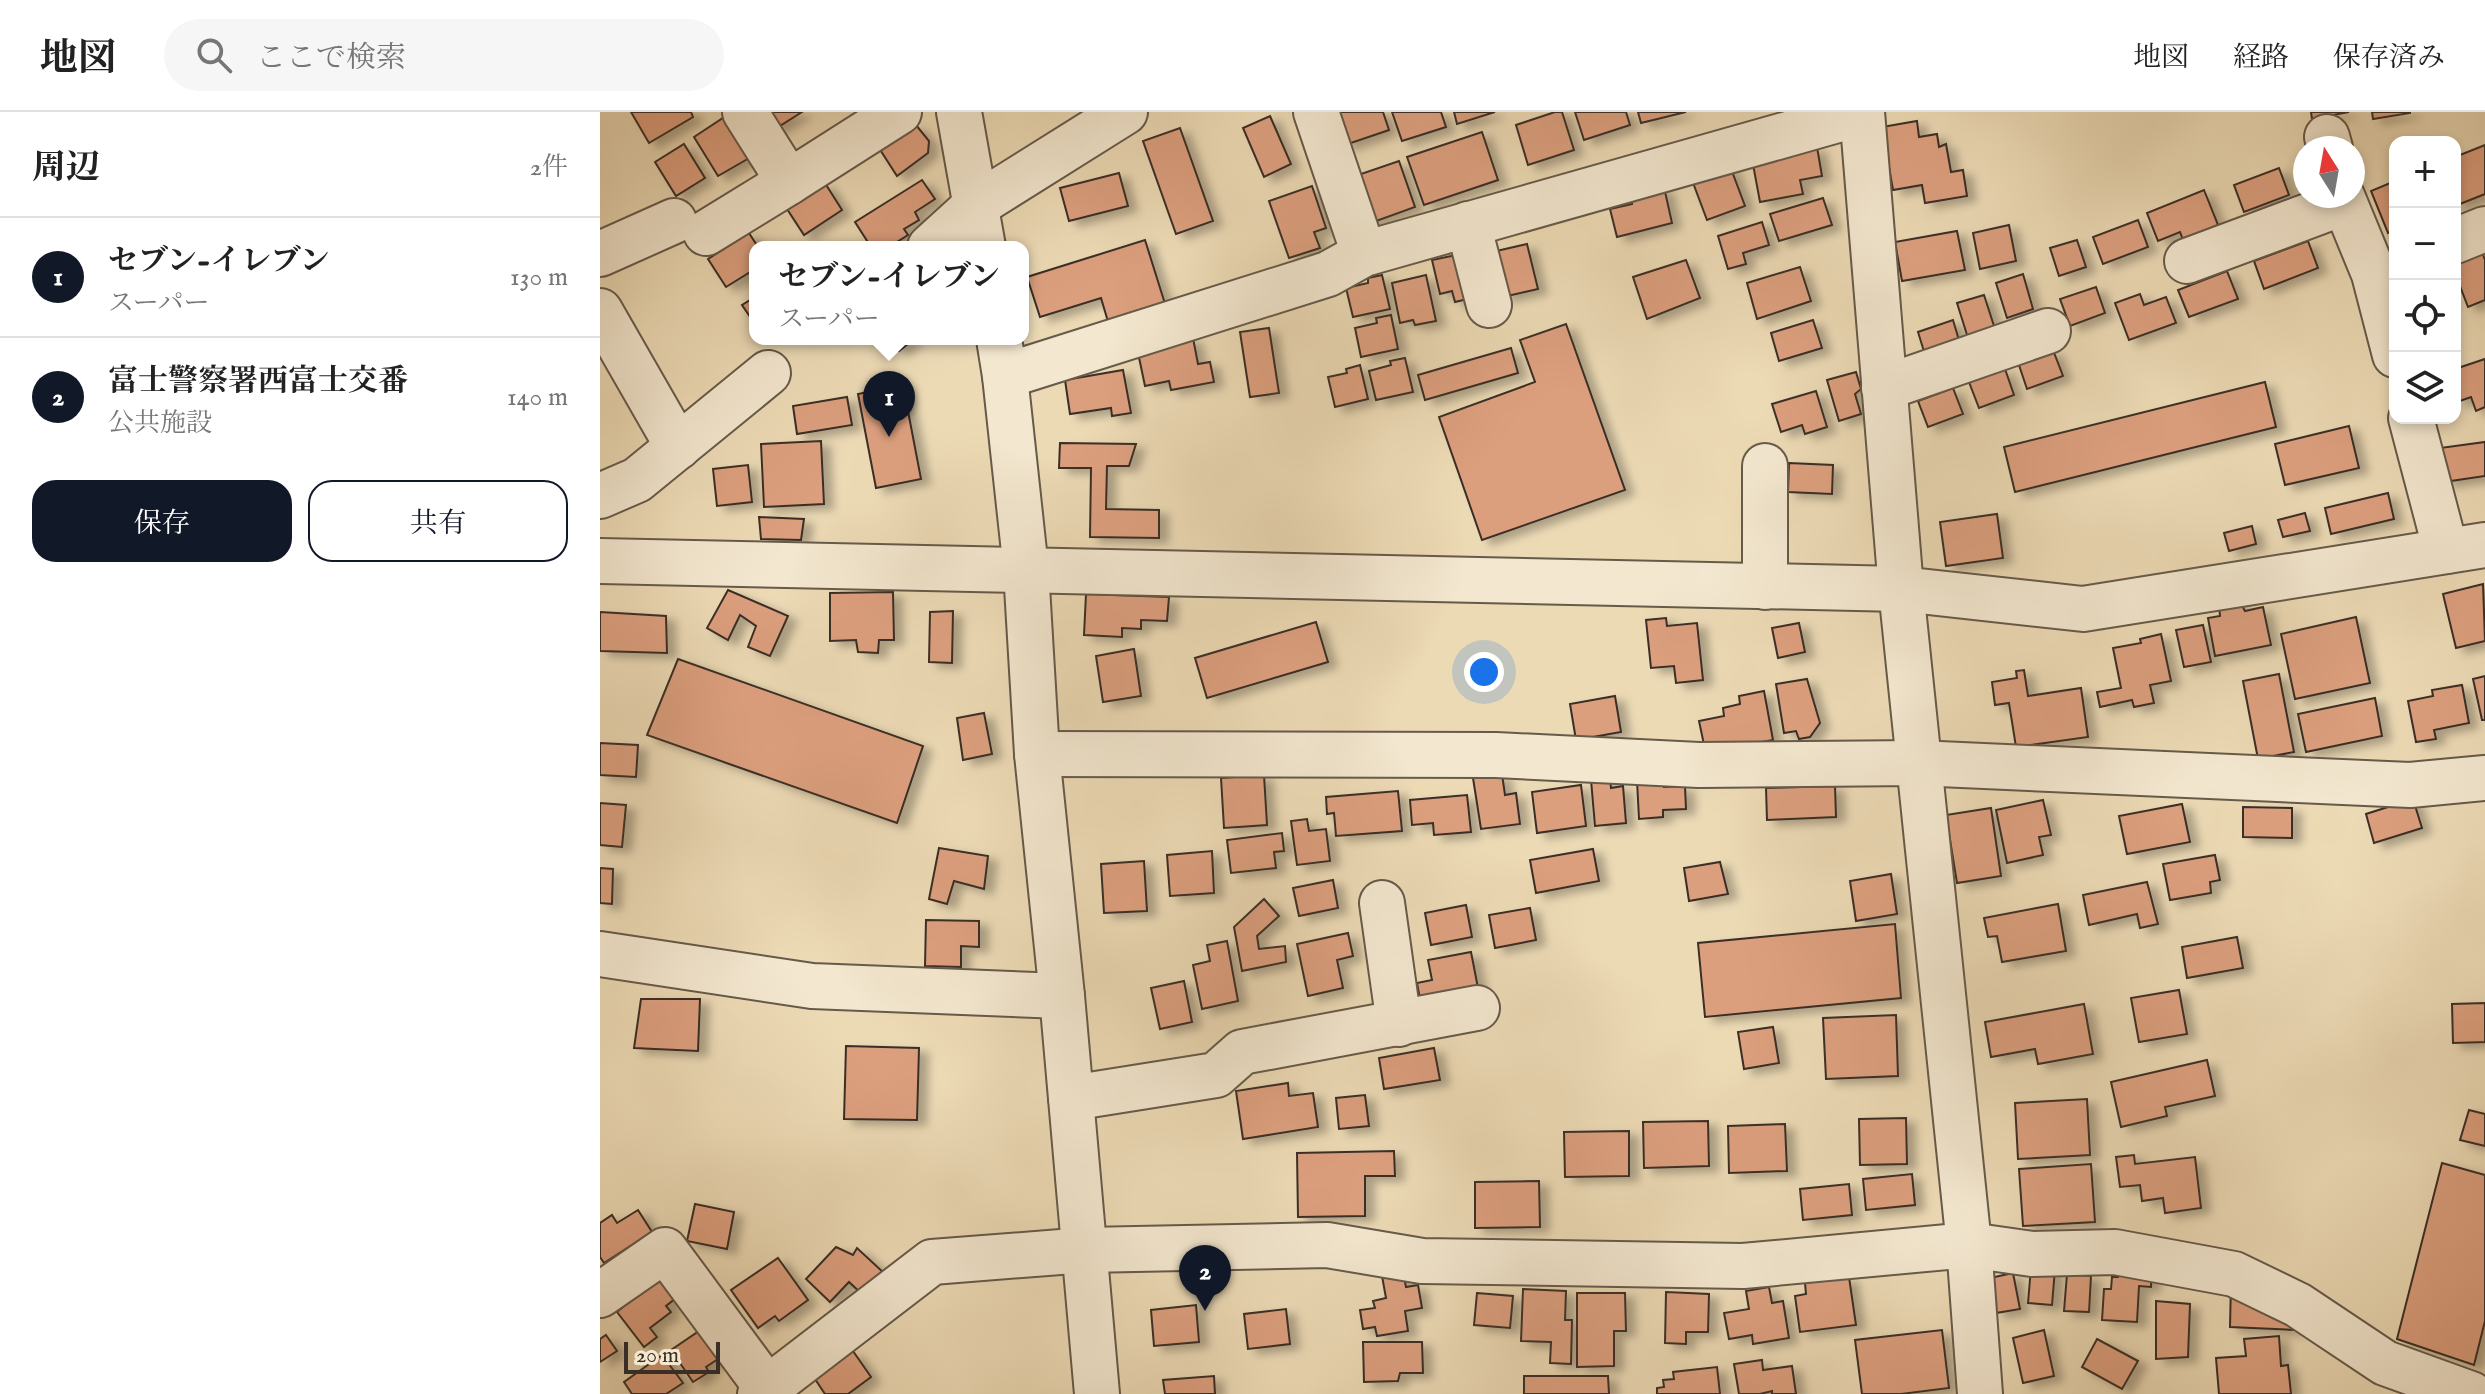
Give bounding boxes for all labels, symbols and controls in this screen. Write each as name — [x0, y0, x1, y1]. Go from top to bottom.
search box — [164, 19, 724, 91]
icon: search — [192, 33, 236, 77]
text: 地図 — [40, 36, 116, 84]
text: ここで検索 — [256, 40, 406, 78]
text: 地図 — [2133, 41, 2189, 76]
text: 経路 — [2233, 41, 2289, 76]
text: 保存済み — [2333, 41, 2445, 76]
north arrow — [2293, 136, 2365, 208]
map controls — [2389, 136, 2461, 424]
button: + — [2389, 136, 2461, 208]
text: 周辺 — [32, 147, 100, 190]
text: 2件 — [530, 151, 568, 184]
button: − — [2389, 208, 2461, 280]
popup — [749, 241, 1029, 345]
text: セブン-イレブン — [108, 243, 330, 281]
text: セブン-イレブン — [778, 259, 1000, 297]
text: 1 — [53, 261, 63, 294]
text: 130 m — [510, 261, 568, 294]
button: locate — [2389, 280, 2461, 352]
text: スーパー — [108, 287, 209, 320]
text: スーパー — [778, 303, 880, 336]
button: layers — [2389, 352, 2461, 424]
text: 富士警察署西富士交番 — [108, 363, 408, 401]
pin: 1 — [863, 371, 915, 437]
text: 2 — [52, 381, 64, 414]
text: 140 m — [507, 381, 568, 414]
text: 公共施設 — [108, 407, 212, 440]
button: 保存 — [32, 480, 292, 562]
button: 共有 — [308, 480, 568, 562]
your location — [1464, 652, 1504, 692]
pin: 2 — [1179, 1245, 1231, 1311]
scale bar — [624, 1338, 720, 1374]
text: 20 m — [636, 1342, 679, 1370]

